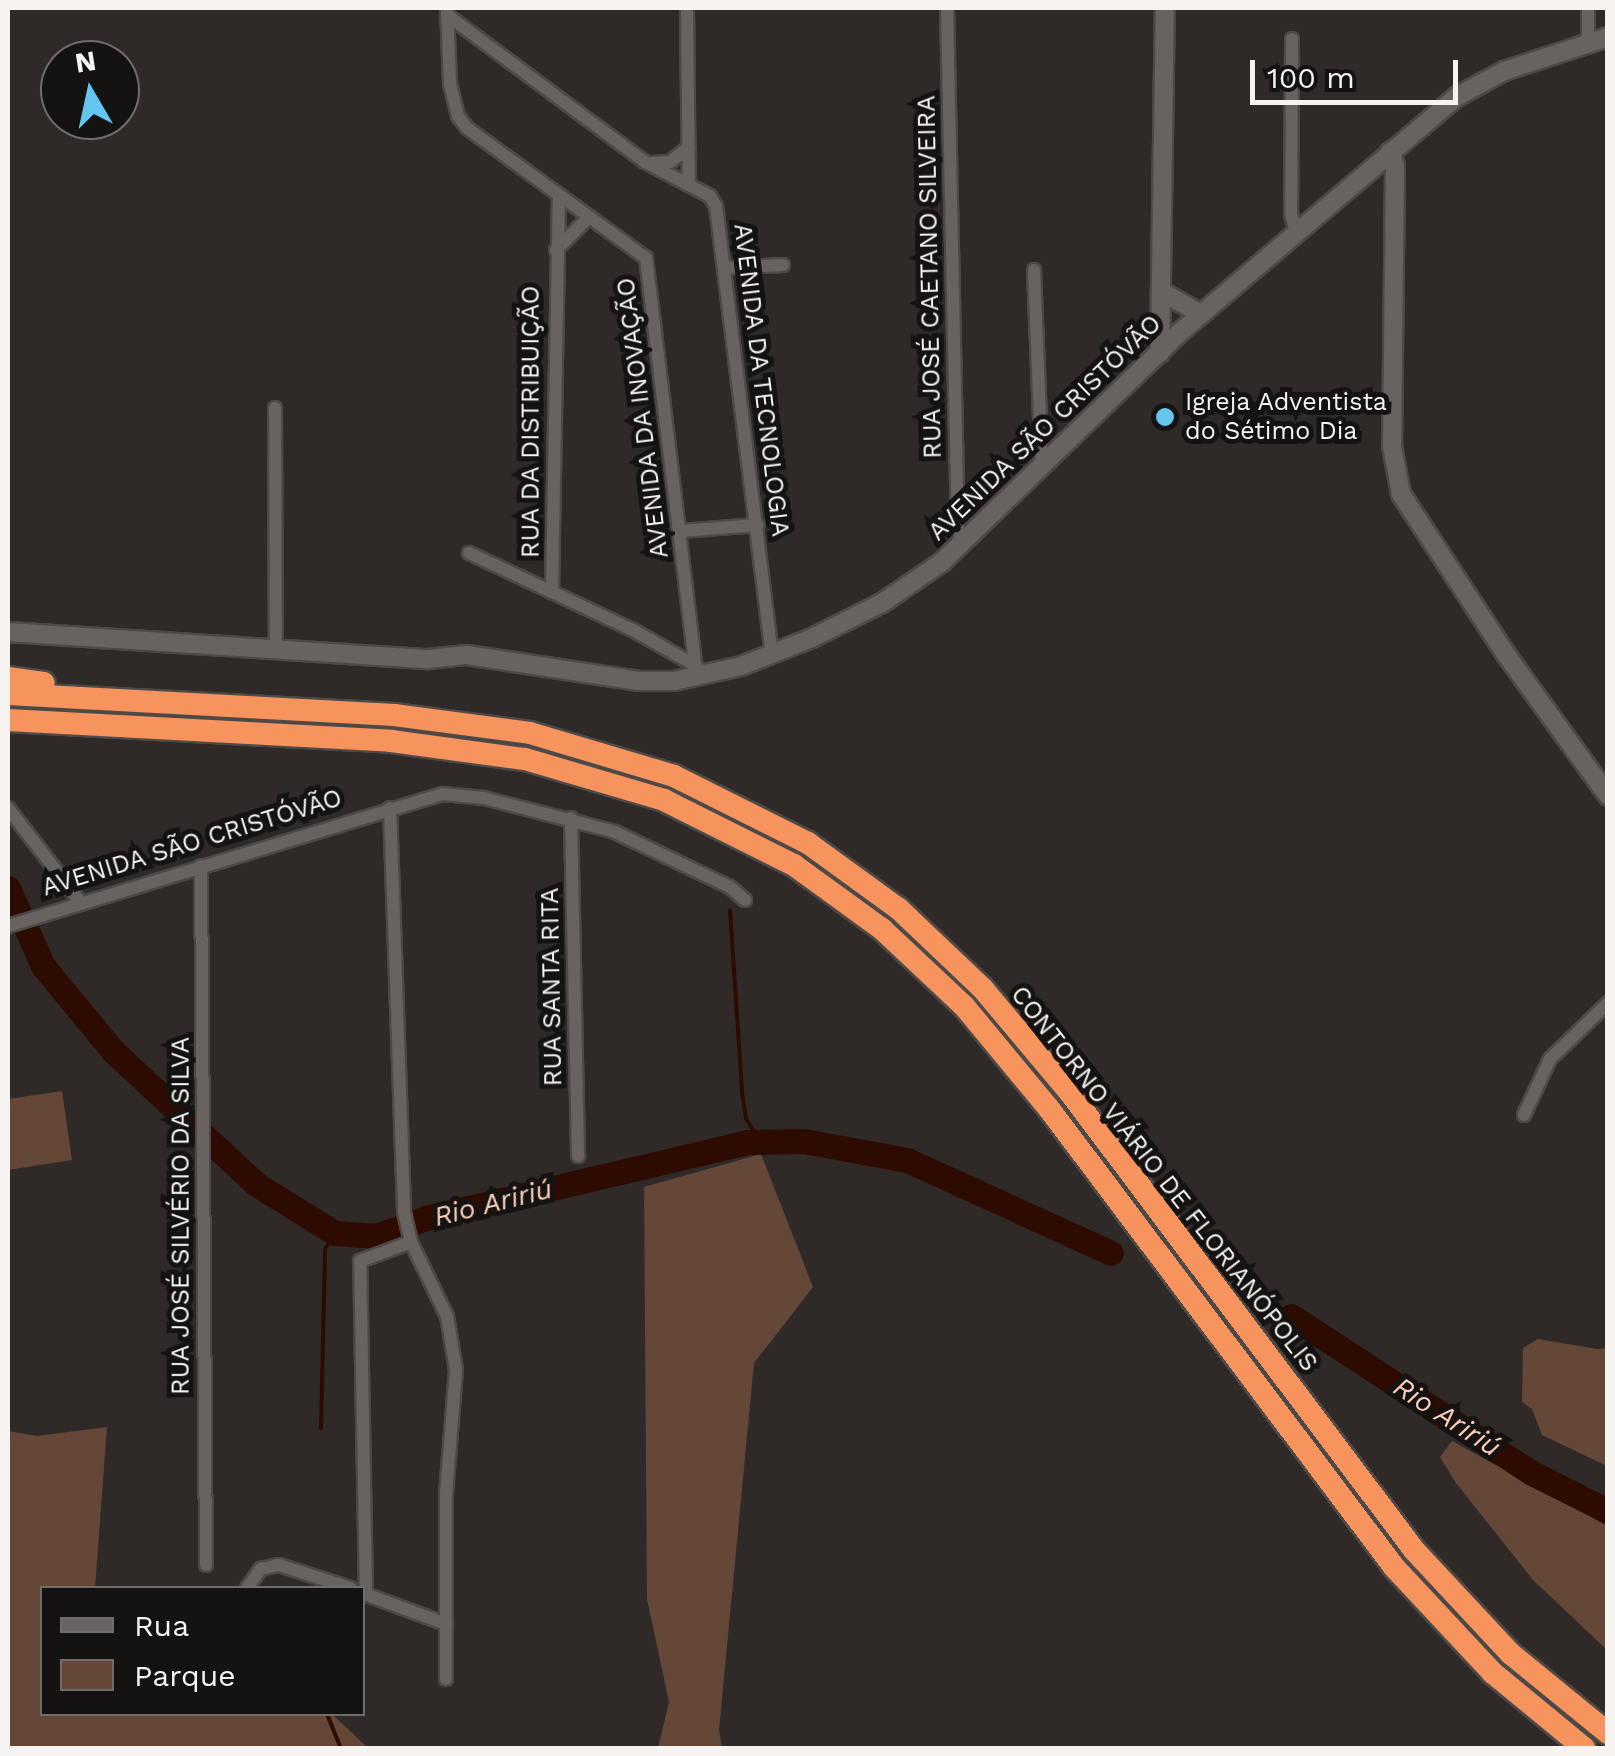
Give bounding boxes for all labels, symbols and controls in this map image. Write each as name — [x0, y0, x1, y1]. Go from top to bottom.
north arrow — [40, 40, 140, 140]
scale bar — [1255, 40, 1462, 102]
text: N — [73, 44, 98, 80]
text: 100 m — [1267, 60, 1355, 95]
street label: RUA JOSÉ CAETANO SILVEIRA — [912, 94, 948, 460]
street label: AVENIDA DA TECNOLOGIA — [727, 220, 795, 540]
street label: AVENIDA DA INOVAÇÃO — [611, 275, 675, 561]
street label: RUA DA DISTRIBUIÇÃO — [516, 285, 546, 559]
street label: AVENIDA SÃO CRISTÓVÃO — [922, 308, 1168, 548]
place label: Igreja Adventista do Sétimo Dia — [1185, 388, 1389, 447]
marker: Igreja Adventista do Sétimo Dia — [1154, 406, 1176, 428]
street label: AVENIDA SÃO CRISTÓVÃO — [38, 783, 346, 903]
street label: RUA SANTA RITA — [535, 886, 569, 1088]
street label: CONTORNO VIÁRIO DE FLORIANÓPOLIS — [1004, 980, 1324, 1378]
street label: RUA JOSÉ SILVÉRIO DA SILVA — [166, 1036, 196, 1396]
water label: Rio Aririú — [430, 1172, 556, 1234]
water label: Rio Aririú — [1387, 1370, 1507, 1464]
legend — [40, 1586, 365, 1716]
text: Rua — [134, 1608, 189, 1643]
text: Parque — [134, 1658, 236, 1693]

